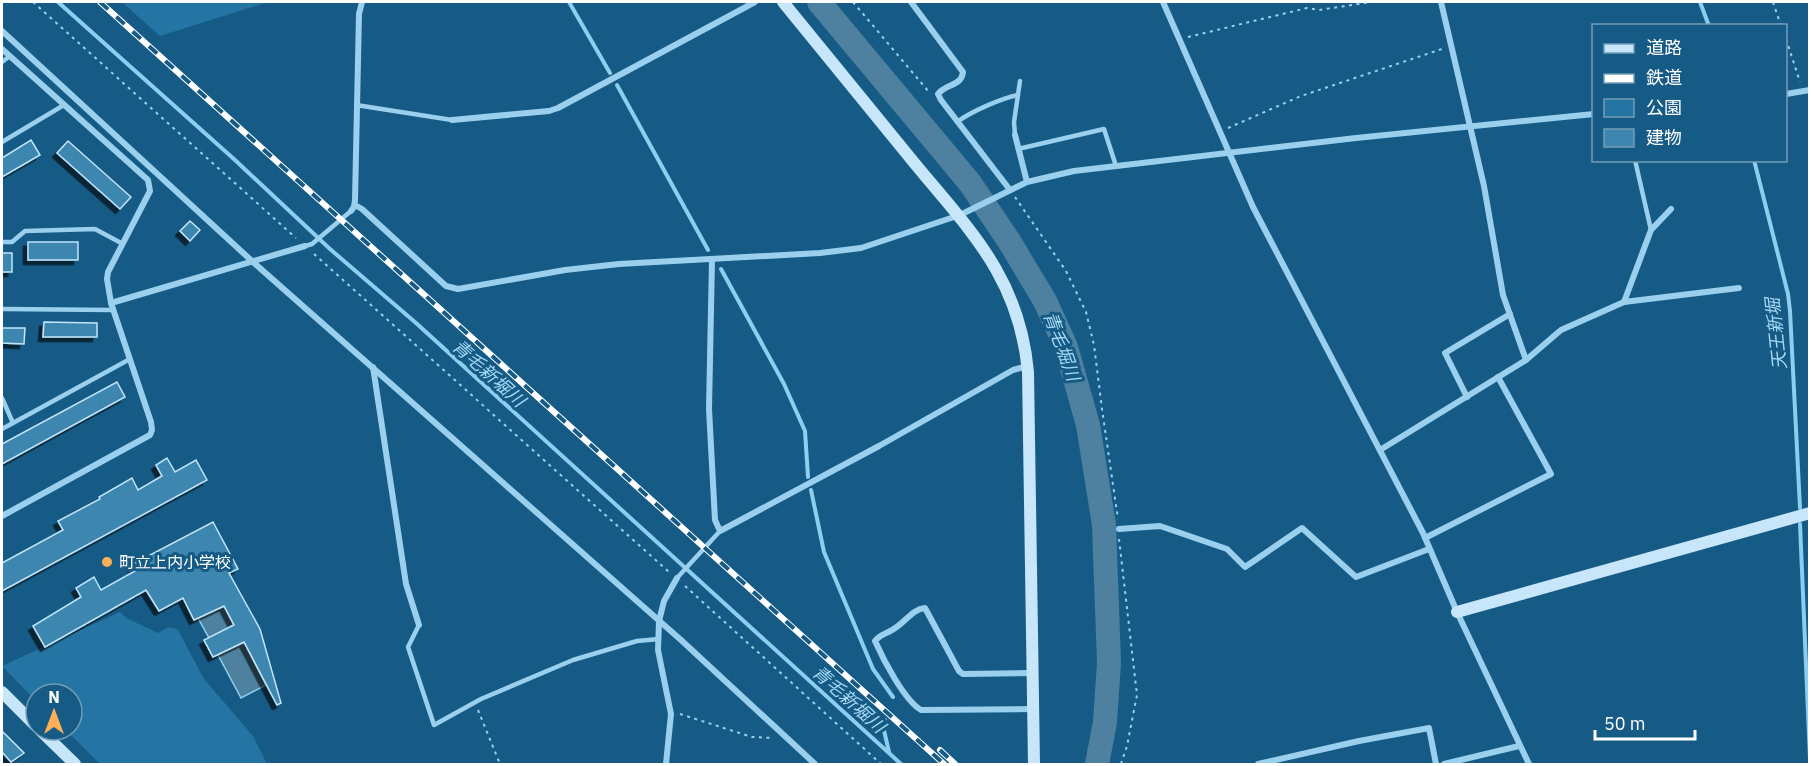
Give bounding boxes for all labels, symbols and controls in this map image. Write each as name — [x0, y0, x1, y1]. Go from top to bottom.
legend — [1592, 24, 1787, 162]
text: 道路 — [1646, 36, 1682, 59]
text: 鉄道 — [1646, 66, 1682, 89]
text: 公園 — [1646, 96, 1682, 119]
text: 建物 — [1646, 126, 1682, 149]
water label: 天王新堀 — [1760, 294, 1791, 371]
water label: 青毛堀川 — [1039, 308, 1086, 386]
water label: 青毛新堀川 — [448, 334, 532, 413]
place label: 町立上内小学校 — [119, 552, 231, 572]
marker: 町立上内小学校 — [100, 555, 114, 569]
water label: 青毛新堀川 — [808, 660, 892, 739]
north arrow — [24, 682, 84, 742]
text: N — [48, 687, 60, 707]
scale bar — [1595, 703, 1696, 741]
text: 50 m — [1604, 712, 1646, 735]

